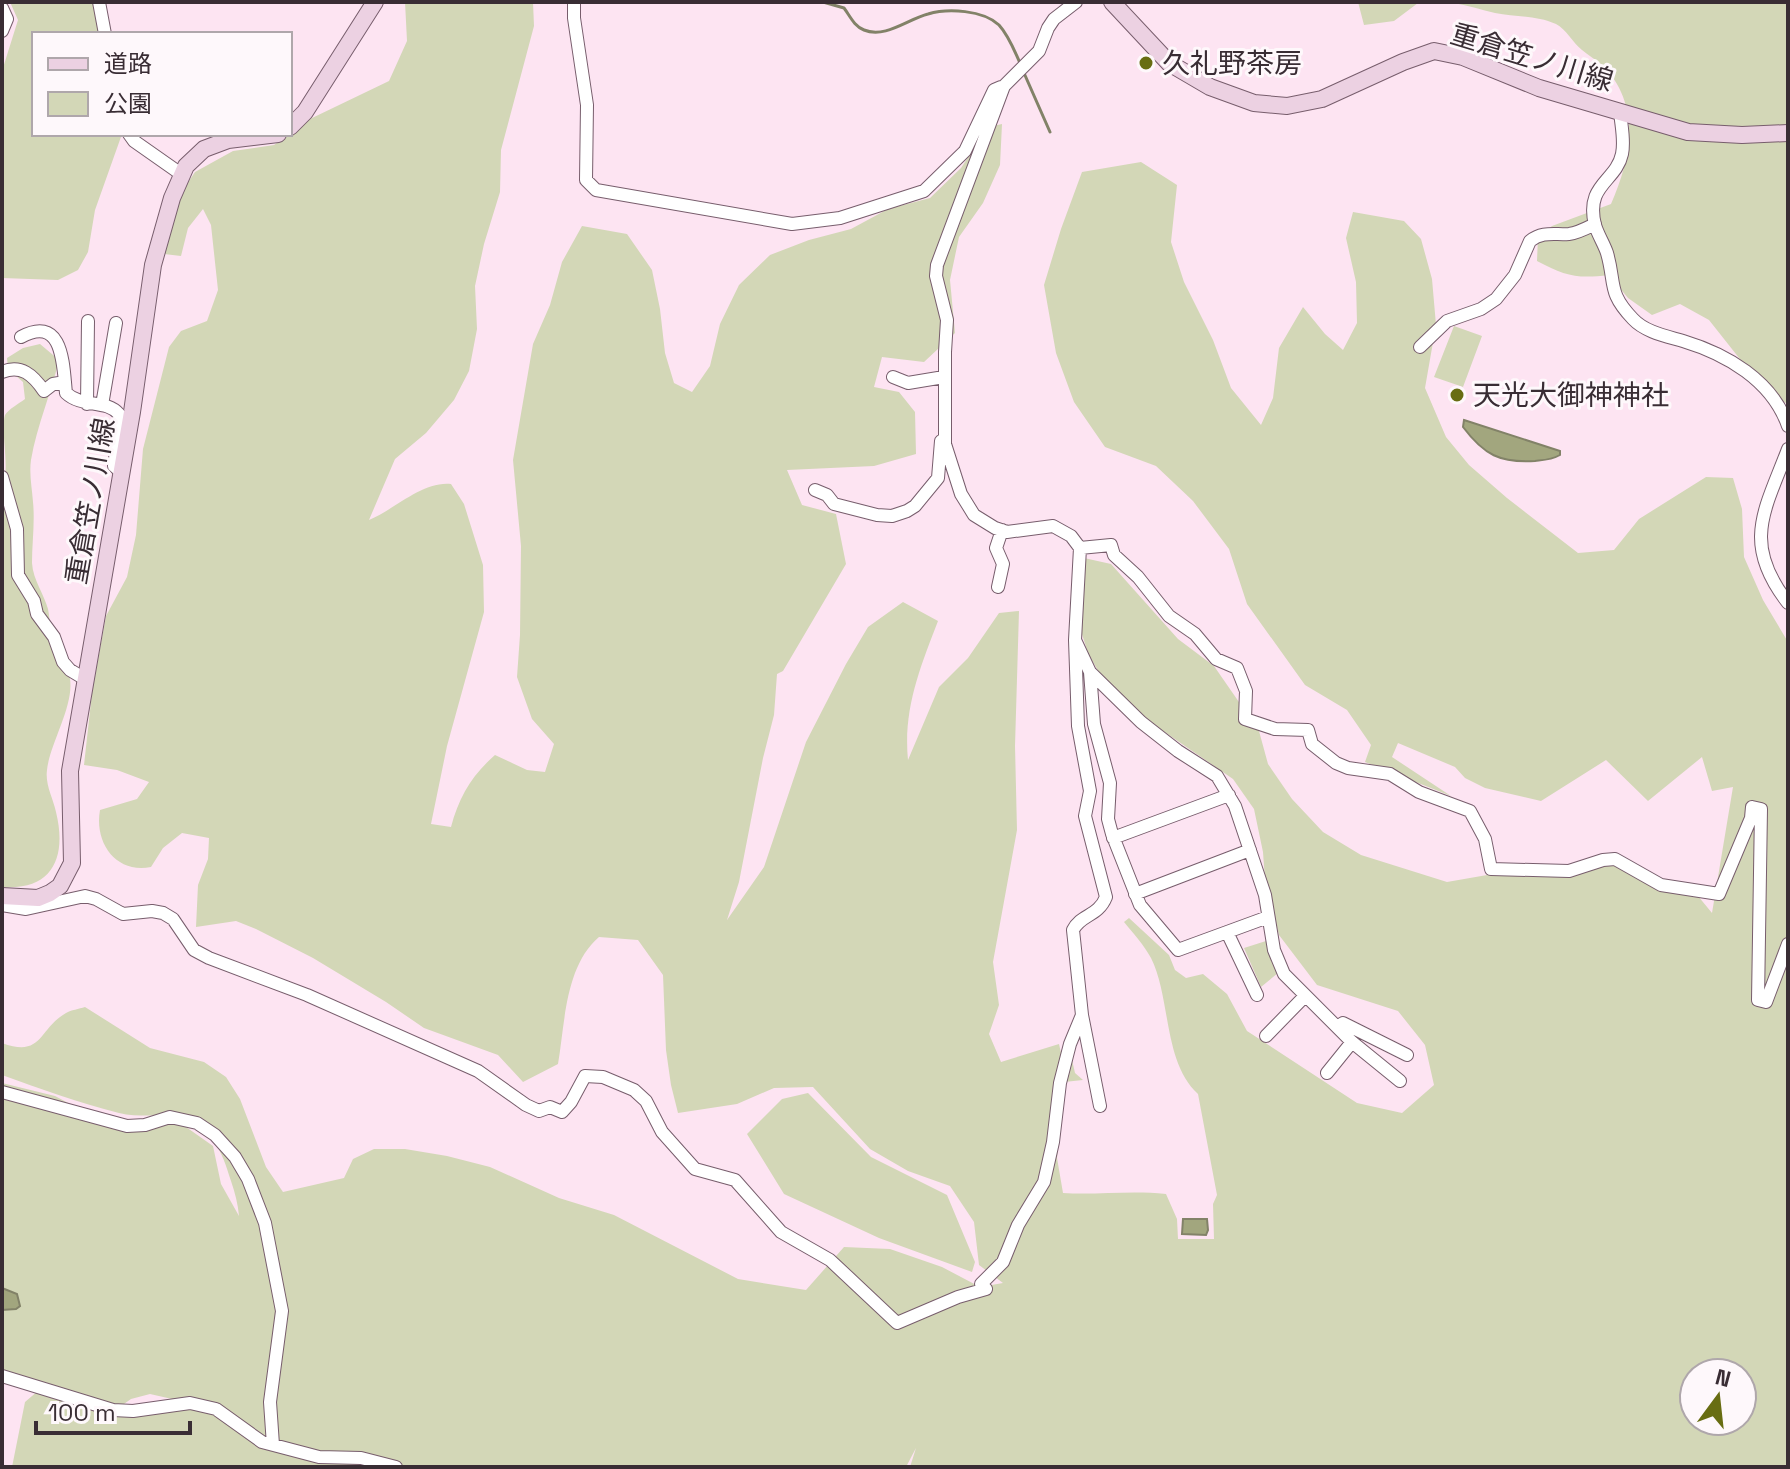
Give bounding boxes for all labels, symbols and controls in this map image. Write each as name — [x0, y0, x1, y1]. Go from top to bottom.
street label: 重倉笠ノ川線 — [1446, 15, 1618, 99]
legend — [32, 32, 292, 136]
place label: 久礼野茶房 — [1162, 45, 1302, 81]
text: 道路 — [104, 48, 152, 79]
marker: 久礼野茶房 — [1137, 54, 1155, 72]
text: 公園 — [104, 88, 152, 119]
place label: 天光大御神神社 — [1473, 377, 1669, 413]
marker: 天光大御神神社 — [1448, 386, 1466, 404]
street label: 重倉笠ノ川線 — [58, 415, 122, 587]
north arrow — [1678, 1357, 1758, 1437]
text: N — [1712, 1362, 1734, 1393]
scale bar — [36, 1385, 190, 1435]
text: 100 m — [48, 1397, 116, 1428]

